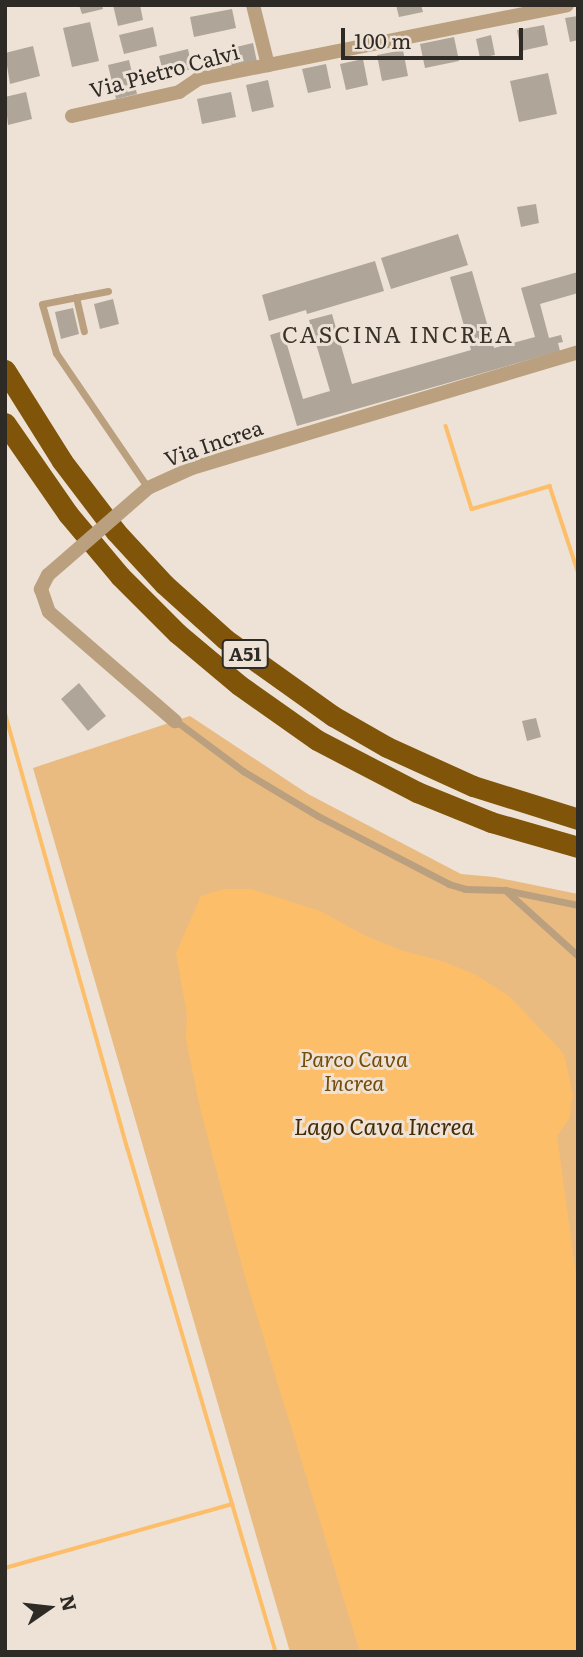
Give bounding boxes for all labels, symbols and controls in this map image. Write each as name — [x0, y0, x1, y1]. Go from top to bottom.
scale bar — [345, 14, 527, 58]
text: 100 m — [354, 24, 411, 55]
street label: Via Pietro Calvi — [86, 38, 242, 102]
district label: CASCINA INCREA — [284, 319, 512, 347]
street label: Via Increa — [160, 413, 266, 471]
road number: A51 — [220, 638, 270, 670]
park label: Parco Cava Increa — [300, 1045, 408, 1095]
water label: Lago Cava Increa — [294, 1111, 474, 1139]
north arrow — [14, 1573, 84, 1643]
text: N — [54, 1592, 85, 1614]

